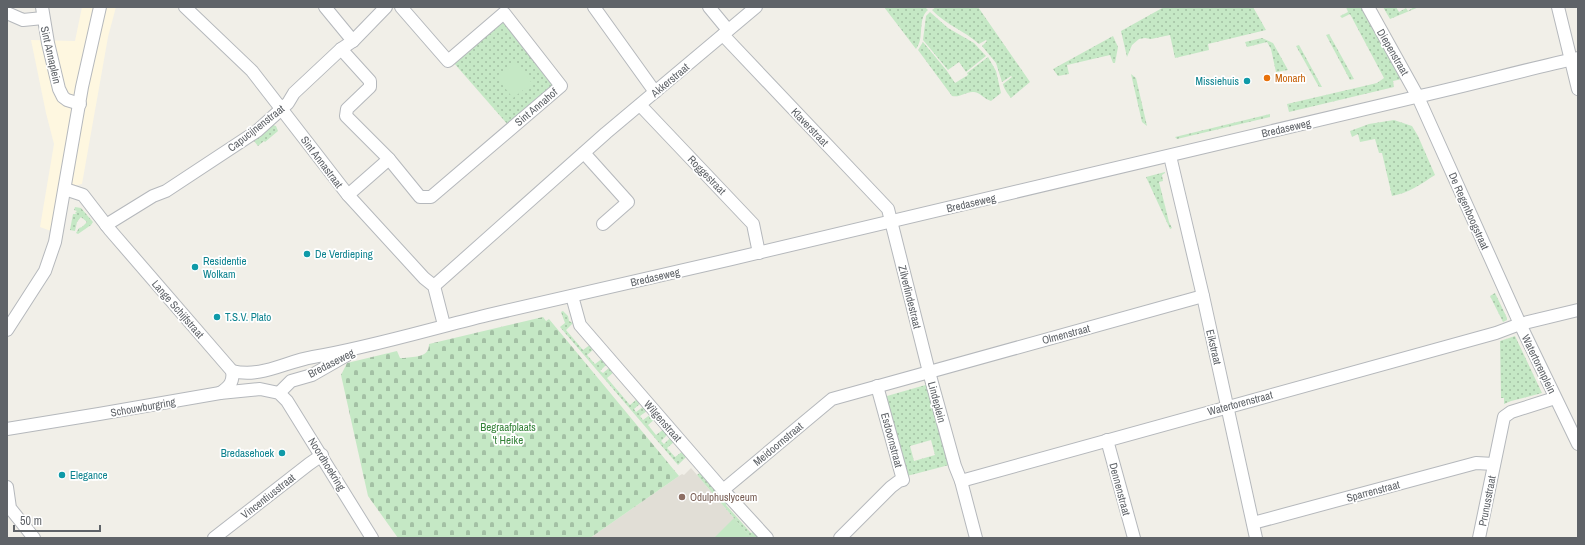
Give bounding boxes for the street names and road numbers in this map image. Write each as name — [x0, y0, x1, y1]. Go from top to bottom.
street label: Sint Annaplein — [38, 25, 64, 85]
street label: Diepenstraat — [1374, 26, 1412, 78]
street label: Akkerstraat — [647, 60, 692, 101]
street label: Sint Annahof — [512, 85, 561, 129]
street label: Capucijnenstraat — [225, 101, 288, 155]
street label: Klaverstraat — [788, 105, 832, 150]
street label: Bredaseweg — [1260, 116, 1312, 140]
street label: Sint Annastraat — [298, 133, 346, 191]
street label: Roggestraat — [685, 152, 729, 198]
street label: De Regenboogstraat — [1446, 170, 1493, 252]
street label: Bredaseweg — [945, 191, 997, 215]
street label: Zilverlindestraat — [895, 264, 925, 331]
street label: Bredaseweg — [629, 265, 681, 289]
street label: Lange Schijfstraat — [149, 277, 207, 341]
street label: Olmenstraat — [1040, 321, 1092, 347]
street label: Eikstraat — [1203, 328, 1225, 366]
street label: Watertorenplein — [1519, 332, 1559, 396]
street label: Bredaseweg — [305, 345, 357, 381]
street label: Lindeplein — [925, 380, 949, 424]
street label: Watertorenstraat — [1206, 387, 1275, 418]
street label: Schouwburgring — [109, 394, 177, 420]
street label: Wilgenstraat — [641, 397, 685, 445]
street label: Esdoornstraat — [878, 411, 906, 469]
street label: Meidoornstraat — [750, 419, 806, 469]
street label: Noordhoekring — [305, 435, 349, 493]
street label: Dennenstraat — [1106, 461, 1134, 517]
street label: Vincentiusstraat — [238, 470, 298, 522]
street label: Prunusstraat — [1475, 474, 1499, 527]
street label: Sparrenstraat — [1345, 477, 1402, 505]

